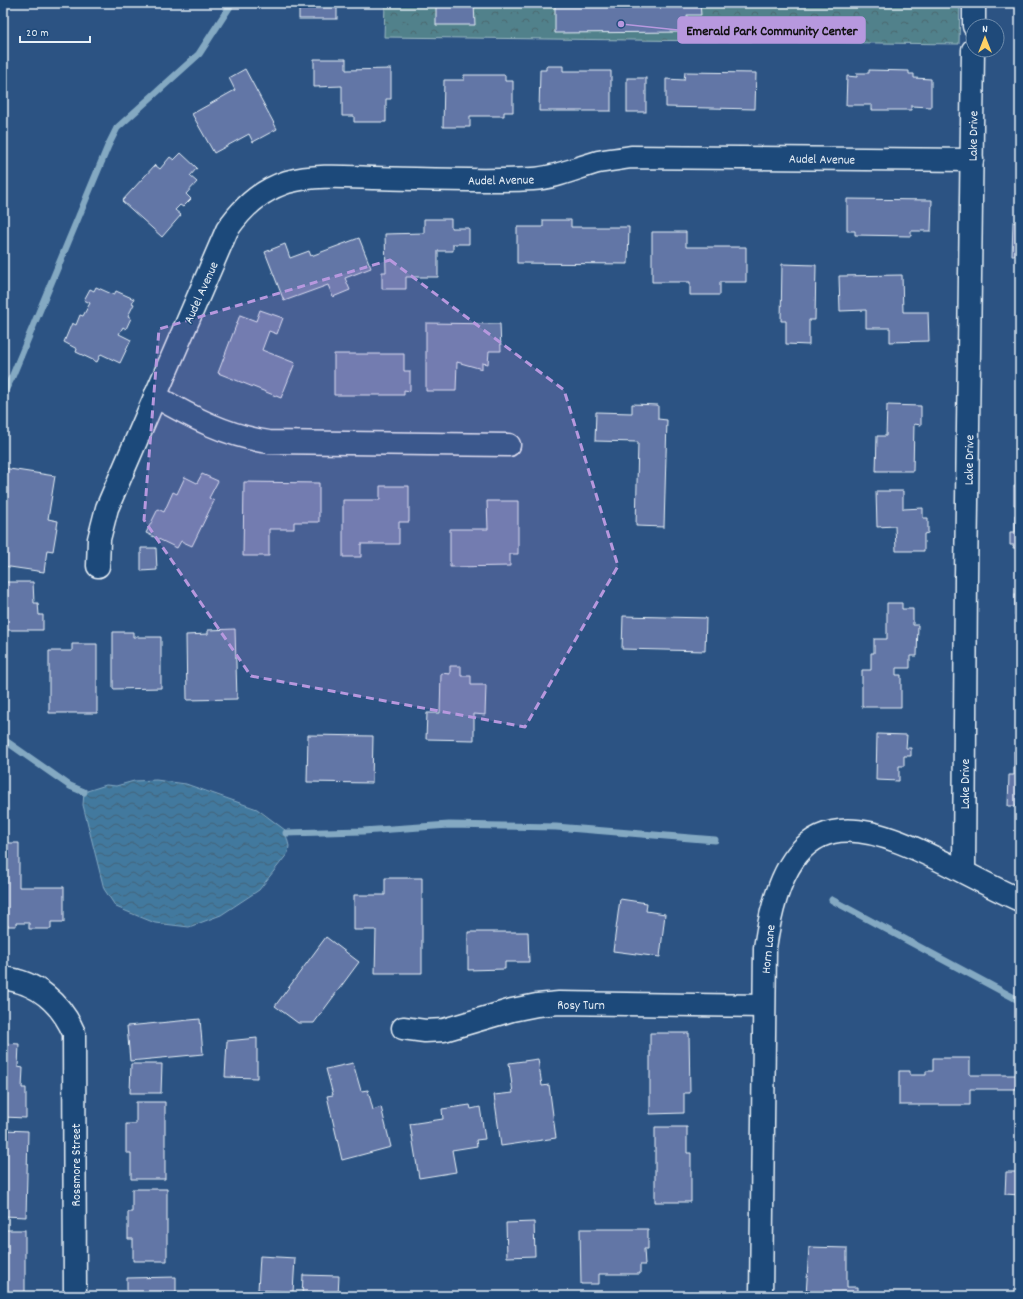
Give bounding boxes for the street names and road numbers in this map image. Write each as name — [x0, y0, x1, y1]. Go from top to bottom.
street label: Lake Drive — [965, 110, 984, 161]
street label: Audel Avenue — [789, 150, 855, 171]
street label: Audel Avenue — [468, 171, 535, 192]
street label: Audel Avenue — [180, 259, 225, 327]
street label: Lake Drive — [961, 434, 980, 485]
street label: Lake Drive — [957, 758, 976, 809]
street label: Horn Lane — [757, 923, 782, 975]
street label: Rosy Turn — [557, 997, 605, 1016]
street label: Rossmore Street — [68, 1123, 87, 1206]

